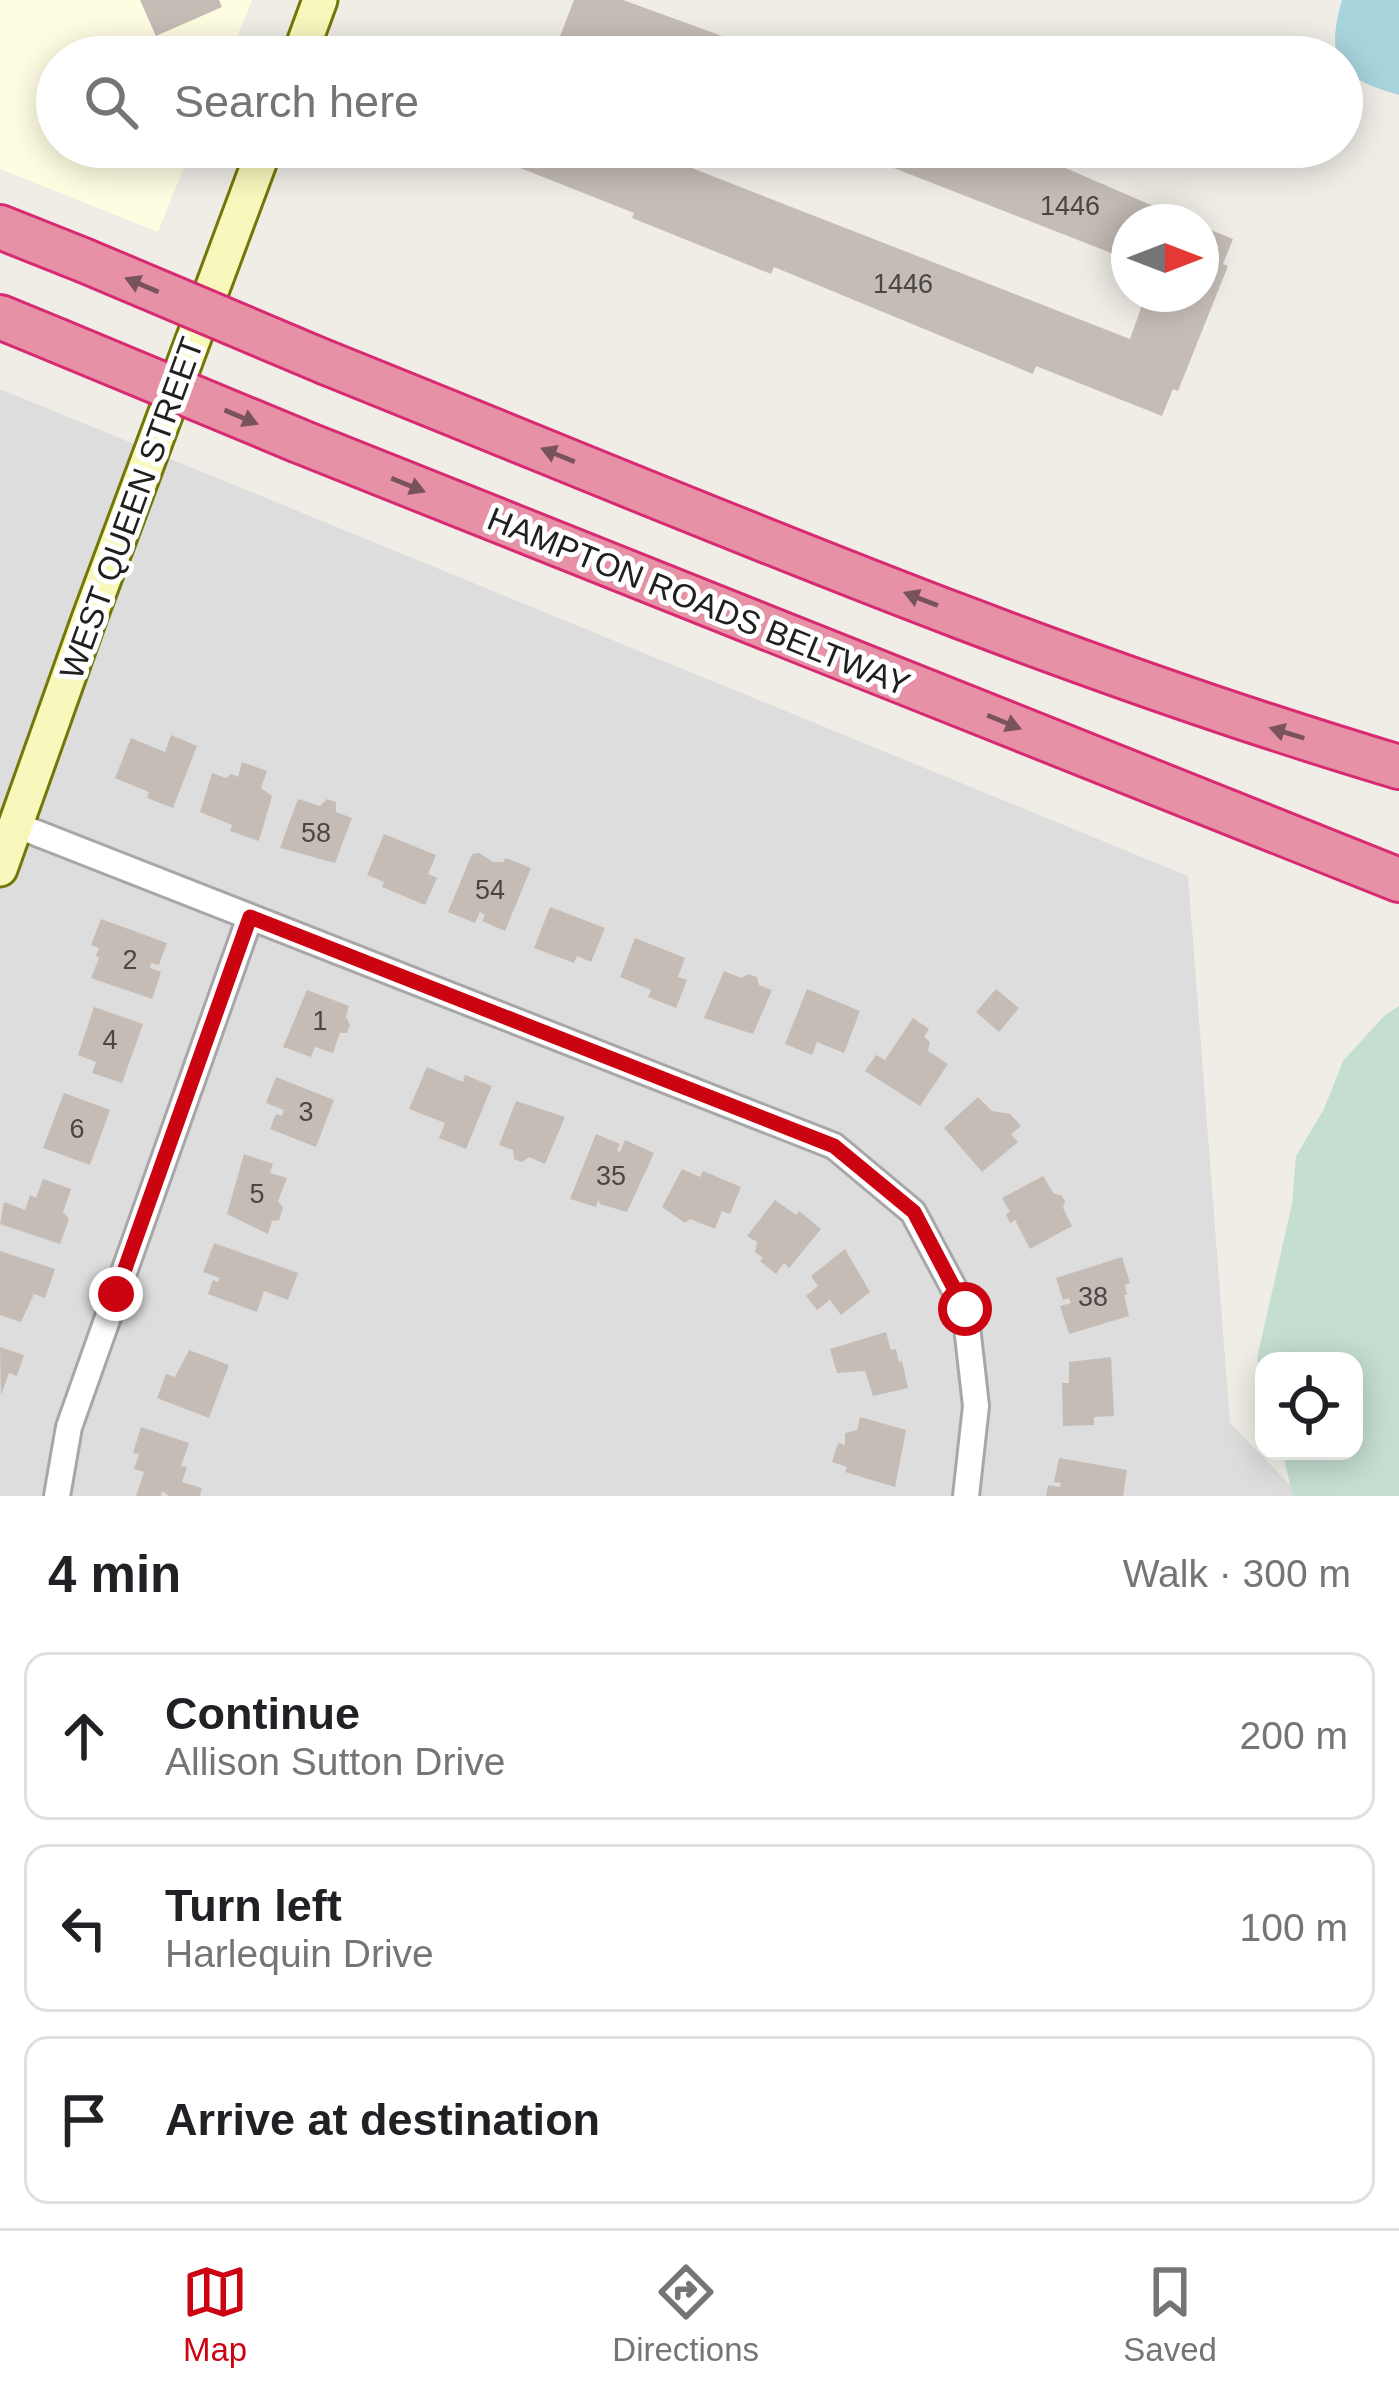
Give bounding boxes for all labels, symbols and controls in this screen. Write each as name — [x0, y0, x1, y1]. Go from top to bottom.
search box — [36, 36, 1363, 168]
icon: search — [78, 69, 144, 135]
text: Search here — [174, 76, 419, 127]
house number: 1446 — [1040, 191, 1100, 221]
north arrow — [1111, 204, 1219, 312]
house number: 1446 — [873, 269, 933, 299]
one-way arrow — [124, 275, 160, 294]
street label: WEST QUEEN STREET — [52, 332, 211, 684]
one-way arrow — [224, 408, 260, 427]
one-way arrow — [540, 445, 576, 464]
one-way arrow — [390, 476, 426, 495]
street label: HAMPTON ROADS BELTWAY — [482, 500, 915, 703]
one-way arrow — [902, 589, 938, 608]
one-way arrow — [987, 713, 1023, 732]
one-way arrow — [1268, 723, 1305, 741]
house number: 58 — [301, 818, 331, 848]
house number: 54 — [475, 875, 505, 905]
house number: 2 — [122, 945, 138, 975]
house number: 1 — [312, 1006, 328, 1036]
house number: 4 — [102, 1025, 118, 1055]
house number: 3 — [298, 1097, 314, 1127]
house number: 6 — [69, 1114, 85, 1144]
house number: 35 — [596, 1161, 626, 1191]
house number: 5 — [249, 1179, 265, 1209]
route end — [89, 1267, 143, 1321]
route start — [938, 1282, 992, 1336]
house number: 38 — [1078, 1282, 1108, 1312]
map controls — [1255, 1352, 1363, 1460]
button: locate — [1255, 1352, 1363, 1460]
text: 4 min — [48, 1546, 181, 1603]
text: Walk · 300 m — [1123, 1552, 1351, 1595]
text: Continue — [165, 1688, 360, 1739]
icon: ahead — [51, 1703, 117, 1769]
text: 200 m — [1240, 1714, 1348, 1757]
text: Allison Sutton Drive — [165, 1740, 505, 1783]
text: Turn left — [165, 1880, 342, 1931]
icon: left — [51, 1895, 117, 1961]
text: 100 m — [1240, 1906, 1348, 1949]
text: Harlequin Drive — [165, 1932, 434, 1975]
icon: arrive — [51, 2087, 117, 2153]
text: Arrive at destination — [165, 2094, 600, 2145]
tab: Map — [182, 2259, 248, 2369]
tab: Directions — [612, 2259, 759, 2369]
tab: Saved — [1123, 2259, 1217, 2369]

